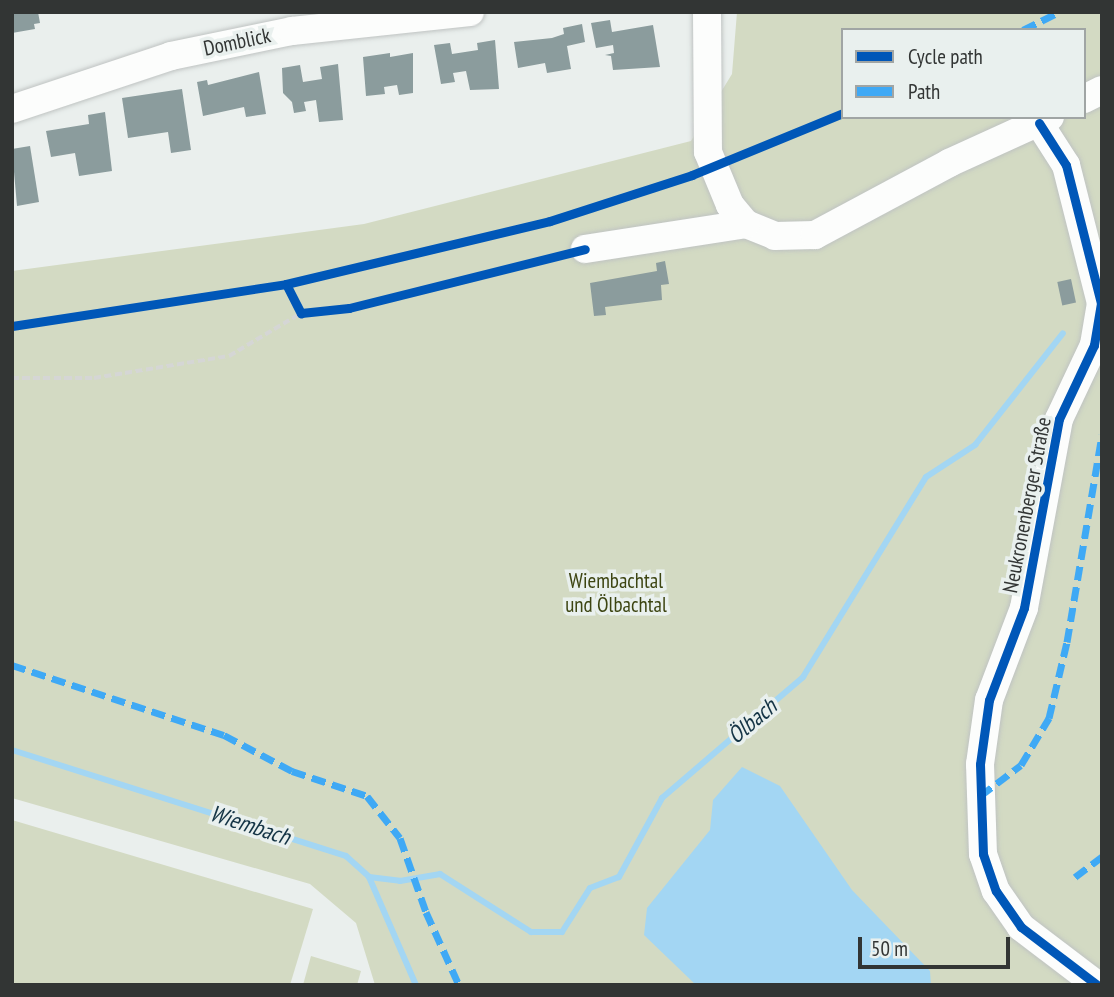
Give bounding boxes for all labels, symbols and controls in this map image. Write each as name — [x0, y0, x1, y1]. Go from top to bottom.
street label: Domblick — [201, 23, 273, 61]
legend — [841, 28, 1086, 119]
text: Cycle path — [908, 43, 983, 70]
text: Path — [908, 78, 940, 105]
street label: Neukronenberger Straße — [998, 415, 1056, 595]
park label: Wiembachtal und Ölbachtal — [565, 568, 667, 618]
water label: Ölbach — [722, 693, 782, 749]
water label: Wiembach — [207, 799, 293, 851]
scale bar — [862, 923, 1014, 967]
text: 50 m — [871, 935, 908, 962]

